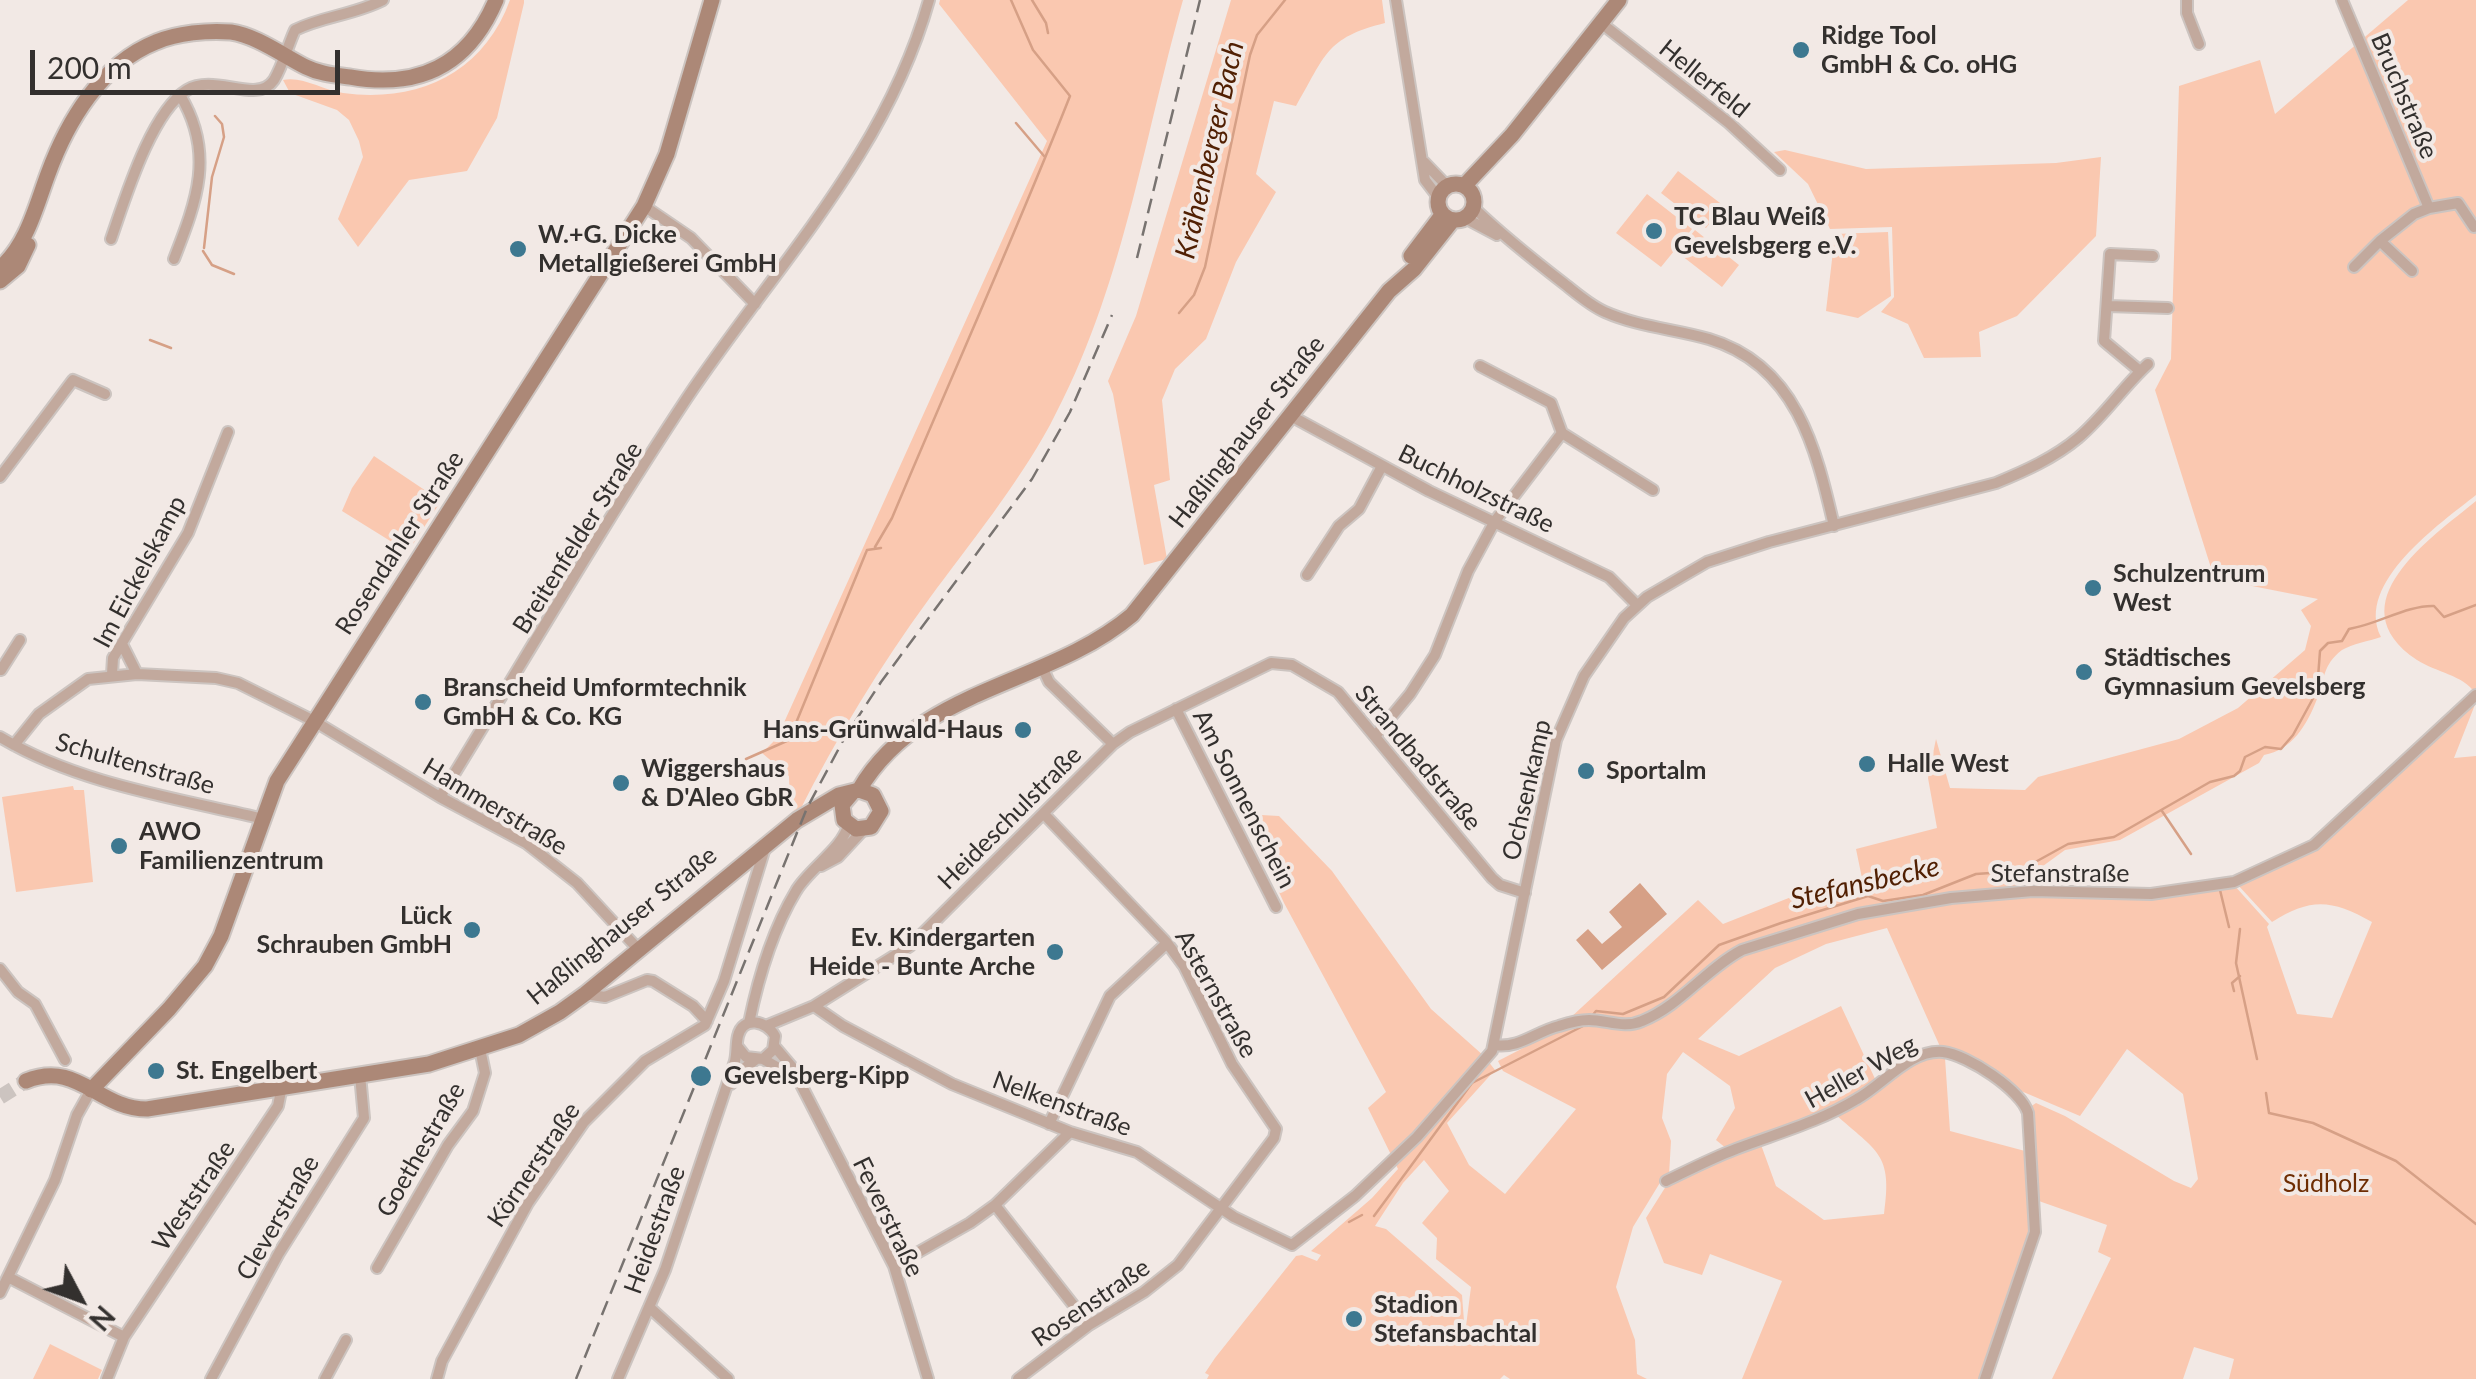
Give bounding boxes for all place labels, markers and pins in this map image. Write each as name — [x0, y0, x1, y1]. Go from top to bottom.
place label: Ridge Tool GmbH & Co. oHG — [1821, 21, 2017, 80]
marker: Ridge Tool GmbH & Co. oHG — [1790, 39, 1812, 61]
place label: TC Blau Weiß Gevelsbgerg e.V. — [1674, 202, 1856, 261]
place label: W.+G. Dicke Metallgießerei GmbH — [538, 220, 777, 279]
marker: TC Blau Weiß Gevelsbgerg e.V. — [1643, 220, 1665, 242]
marker: W.+G. Dicke Metallgießerei GmbH — [507, 238, 529, 260]
place label: Schulzentrum West — [2113, 559, 2265, 618]
marker: Schulzentrum West — [2082, 577, 2104, 599]
place label: Städtisches Gymnasium Gevelsberg — [2104, 643, 2365, 702]
marker: Städtisches Gymnasium Gevelsberg — [2073, 661, 2095, 683]
place label: Branscheid Umformtechnik GmbH & Co. KG — [443, 673, 747, 732]
marker: Branscheid Umformtechnik GmbH & Co. KG — [412, 691, 434, 713]
place label: Hans-Grünwald-Haus — [763, 715, 1003, 745]
marker: Hans-Grünwald-Haus — [1012, 719, 1034, 741]
place label: Halle West — [1887, 749, 2009, 779]
marker: Halle West — [1856, 753, 1878, 775]
place label: Wiggershaus & D'Aleo GbR — [641, 754, 793, 813]
place label: Sportalm — [1606, 756, 1706, 786]
marker: Sportalm — [1575, 760, 1597, 782]
marker: Wiggershaus & D'Aleo GbR — [610, 772, 632, 794]
place label: AWO Familienzentrum — [139, 817, 324, 876]
marker: AWO Familienzentrum — [108, 835, 130, 857]
place label: Lück Schrauben GmbH — [257, 901, 452, 960]
marker: Lück Schrauben GmbH — [461, 919, 483, 941]
place label: Ev. Kindergarten Heide - Bunte Arche — [809, 923, 1035, 982]
marker: Ev. Kindergarten Heide - Bunte Arche — [1044, 941, 1066, 963]
place label: St. Engelbert — [176, 1056, 317, 1086]
marker: St. Engelbert — [145, 1060, 167, 1082]
place label: Gevelsberg-Kipp — [724, 1061, 910, 1091]
marker: Gevelsberg-Kipp — [688, 1063, 714, 1089]
place label: Stadion Stefansbachtal — [1374, 1290, 1537, 1349]
marker: Stadion Stefansbachtal — [1343, 1308, 1365, 1330]

